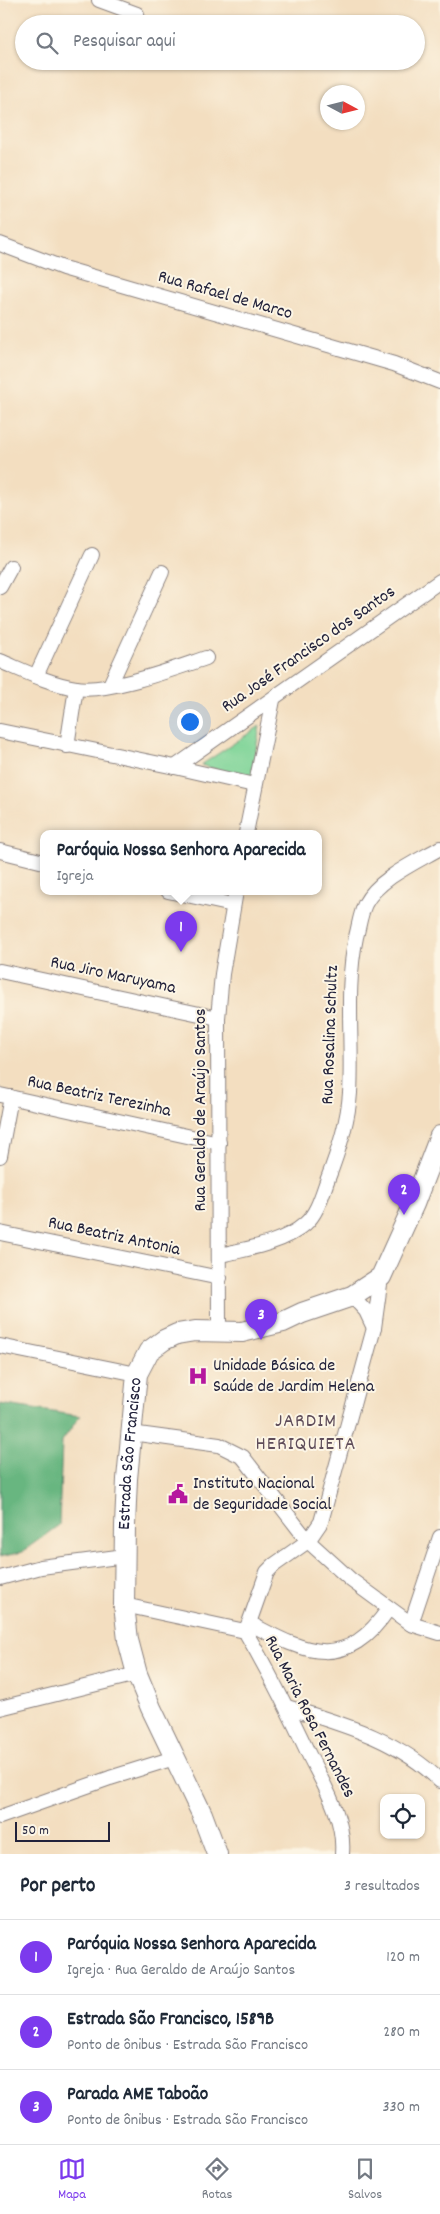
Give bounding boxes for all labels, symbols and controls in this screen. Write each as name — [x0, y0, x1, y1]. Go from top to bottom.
search box — [15, 15, 425, 70]
icon: search — [33, 29, 61, 57]
text: Pesquisar aqui — [73, 29, 175, 56]
north arrow — [320, 85, 365, 130]
street label: Rua Rafael de Marco — [155, 265, 295, 327]
street label: Rua José Francisco dos Santos — [217, 580, 401, 720]
your location — [177, 709, 203, 735]
popup — [40, 830, 322, 895]
text: Paróquia Nossa Senhora Aparecida — [57, 838, 305, 865]
text: Igreja — [57, 865, 93, 888]
pin: 1 — [165, 911, 197, 952]
street label: Rua Jiro Maruyama — [48, 950, 179, 1002]
street label: Rua Rosalina Schultz — [316, 965, 346, 1105]
street label: Rua Geraldo de Araújo Santos — [189, 1008, 214, 1212]
street label: Rua Beatriz Terezinha — [25, 1070, 174, 1125]
pin: 2 — [388, 1174, 420, 1215]
street label: Rua Beatriz Antonia — [46, 1211, 183, 1263]
pin: 3 — [245, 1299, 277, 1340]
place label: Unidade Básica de Saúde de Jardim Helena — [213, 1354, 375, 1400]
hospital icon: Unidade Básica de Saúde de Jardim Helena — [187, 1365, 209, 1387]
street label: Estrada São Francisco — [112, 1377, 149, 1530]
district label: JARDIM HERIQUIETA — [256, 1408, 356, 1459]
place label: Instituto Nacional de Seguridade Social — [193, 1472, 332, 1518]
public building icon: Instituto Nacional de Seguridade Social — [167, 1483, 189, 1505]
street label: Rua Maria Rosa Fernandes — [257, 1632, 361, 1802]
map controls — [380, 1794, 425, 1839]
button: locate — [380, 1794, 425, 1839]
scale bar — [15, 1819, 110, 1842]
text: 50 m — [22, 1821, 49, 1841]
text: Por perto — [20, 1872, 95, 1902]
text: 3 resultados — [344, 1875, 420, 1898]
text: Paróquia Nossa Senhora Aparecida — [67, 1932, 316, 1959]
text: 1 — [34, 1946, 38, 1969]
text: 120 m — [386, 1946, 420, 1969]
text: Igreja · Rua Geraldo de Araújo Santos — [67, 1959, 295, 1982]
text: Estrada São Francisco, 1589B — [67, 2007, 274, 2034]
text: 2 — [33, 2021, 40, 2044]
text: 280 m — [383, 2021, 420, 2044]
text: Ponto de ônibus · Estrada São Francisco — [67, 2034, 308, 2057]
text: Parada AME Taboão — [67, 2082, 208, 2109]
text: 3 — [32, 2096, 40, 2119]
text: 330 m — [382, 2096, 420, 2119]
text: Ponto de ônibus · Estrada São Francisco — [67, 2109, 308, 2132]
tab: Mapa — [58, 2155, 86, 2205]
tab: Rotas — [202, 2155, 232, 2205]
tab: Salvos — [348, 2155, 382, 2205]

